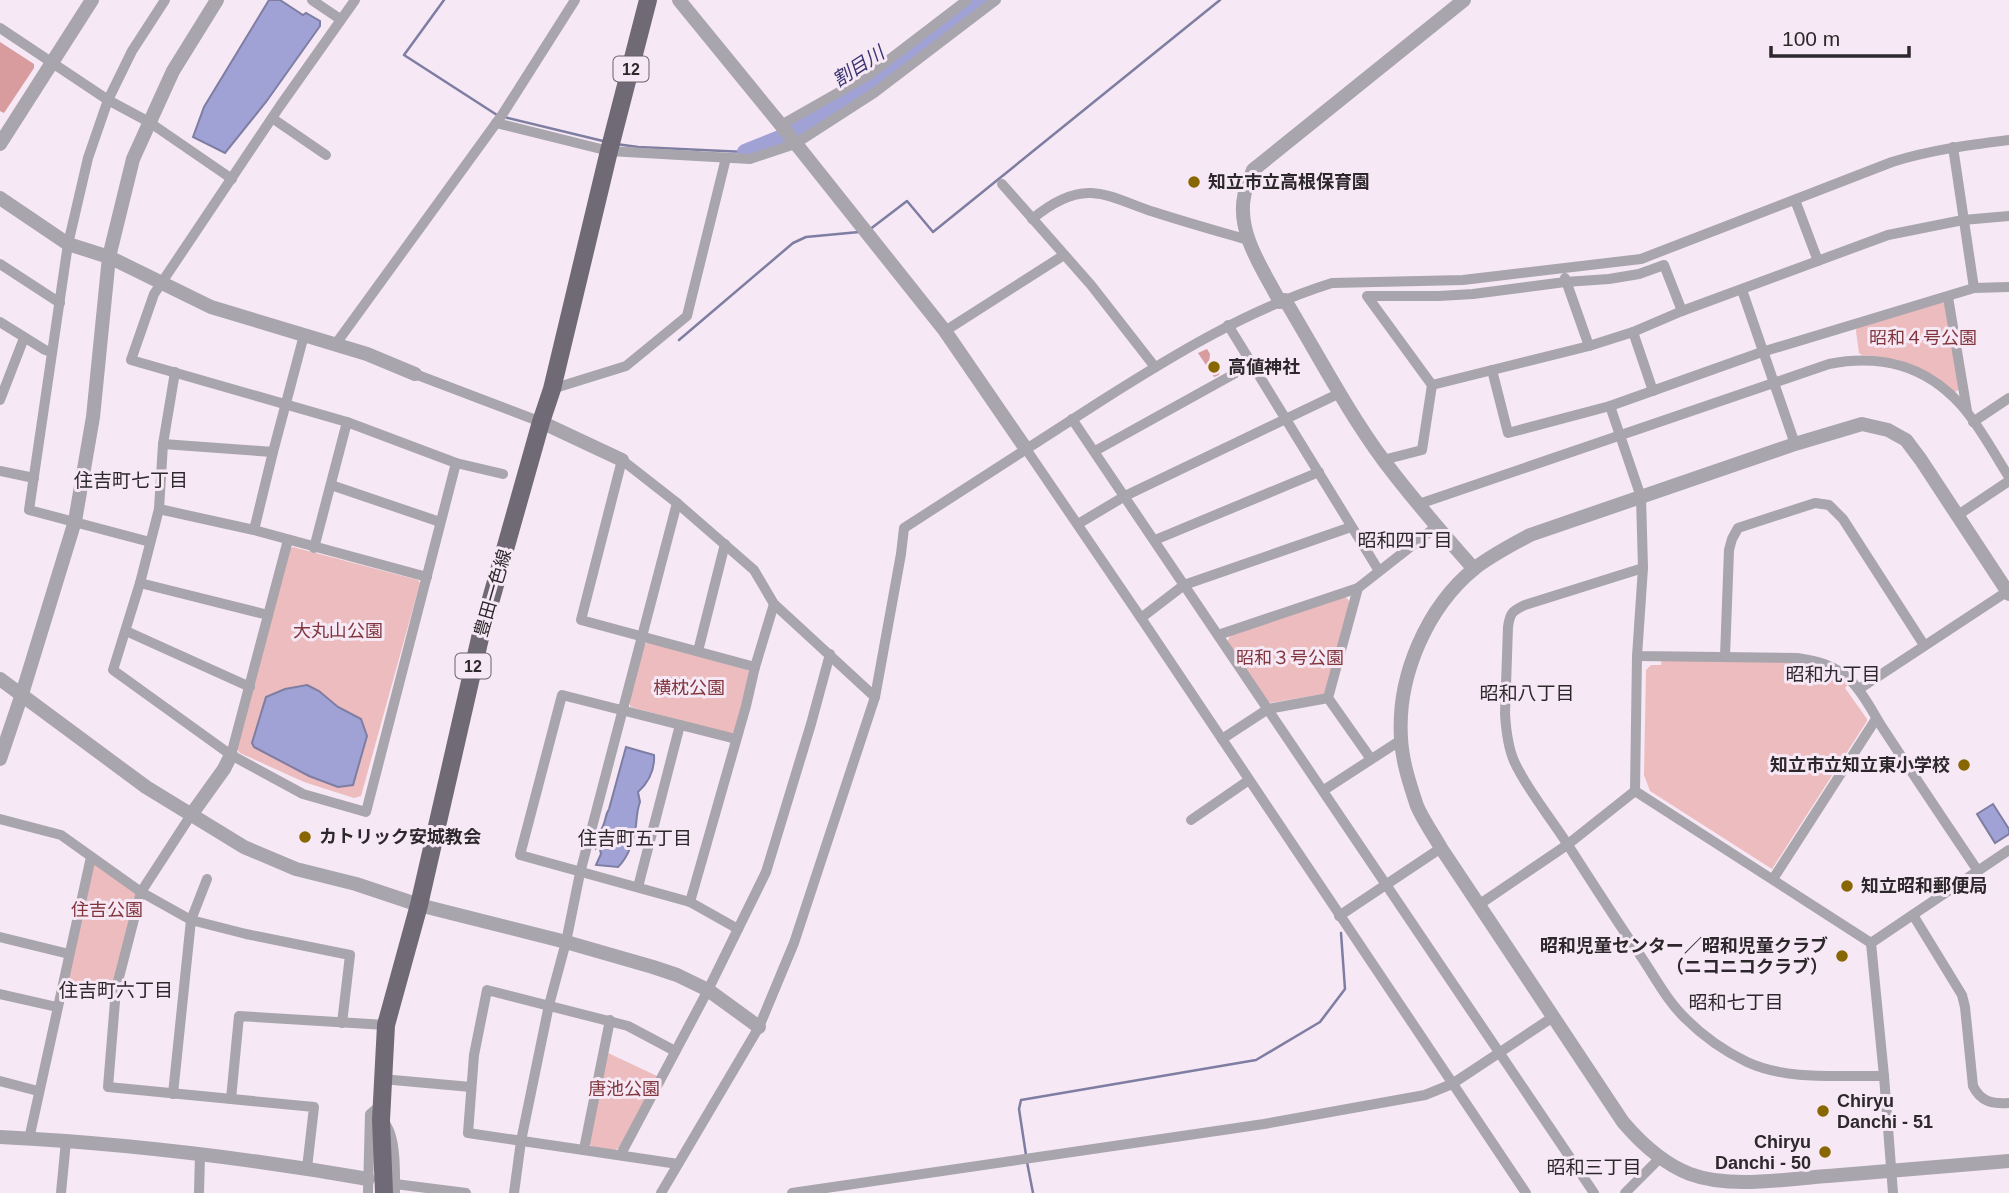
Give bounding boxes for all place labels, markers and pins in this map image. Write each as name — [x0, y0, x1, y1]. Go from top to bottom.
place label: 知立市立高根保育園 — [1208, 172, 1370, 192]
marker: 知立市立高根保育園 — [1186, 174, 1202, 190]
place label: 高値神社 — [1228, 357, 1300, 377]
marker: 高値神社 — [1206, 359, 1222, 375]
place label: 知立市立知立東小学校 — [1770, 755, 1950, 775]
marker: 知立市立知立東小学校 — [1956, 757, 1972, 773]
place label: カトリック安城教会 — [319, 827, 481, 847]
marker: カトリック安城教会 — [297, 829, 313, 845]
place label: 知立昭和郵便局 — [1861, 876, 1987, 896]
marker: 知立昭和郵便局 — [1839, 878, 1855, 894]
place label: 昭和児童センター／昭和児童クラブ （ニコニコクラブ） — [1540, 936, 1828, 977]
marker: 昭和児童センター／昭和児童クラブ （ニコニコクラブ） — [1834, 948, 1850, 964]
place label: Chiryu Danchi - 51 — [1837, 1091, 1933, 1132]
marker: Chiryu Danchi - 51 — [1815, 1103, 1831, 1119]
place label: Chiryu Danchi - 50 — [1715, 1132, 1811, 1173]
marker: Chiryu Danchi - 50 — [1817, 1144, 1833, 1160]

